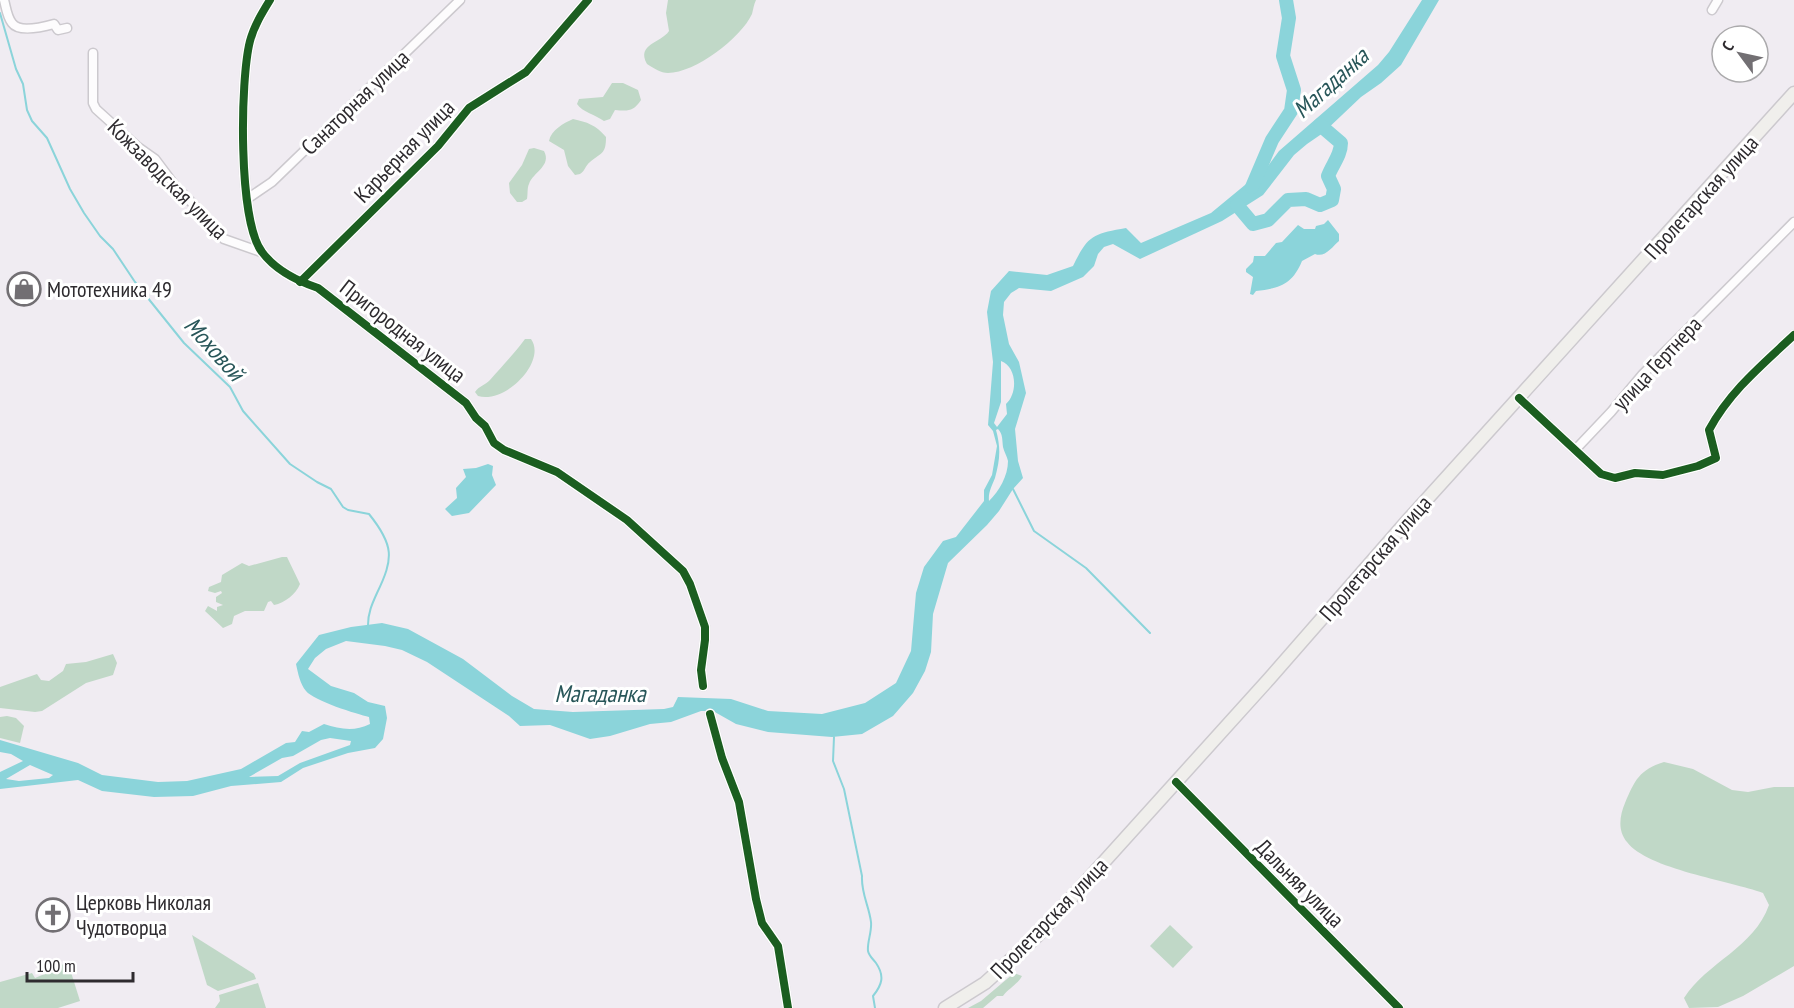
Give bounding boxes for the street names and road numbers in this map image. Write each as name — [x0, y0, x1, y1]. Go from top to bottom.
street label: Санаторная улица — [295, 43, 415, 161]
street label: Карьерная улица — [348, 94, 460, 208]
street label: Кожзаводская улица — [102, 113, 234, 245]
street label: Пролетарская улица — [1638, 129, 1764, 265]
street label: Пригородная улица — [335, 273, 471, 389]
street label: улица Гертнера — [1606, 310, 1708, 416]
street label: Пролетарская улица — [1313, 489, 1437, 627]
street label: Дальняя улица — [1250, 833, 1350, 933]
street label: Пролетарская улица — [984, 852, 1114, 984]

